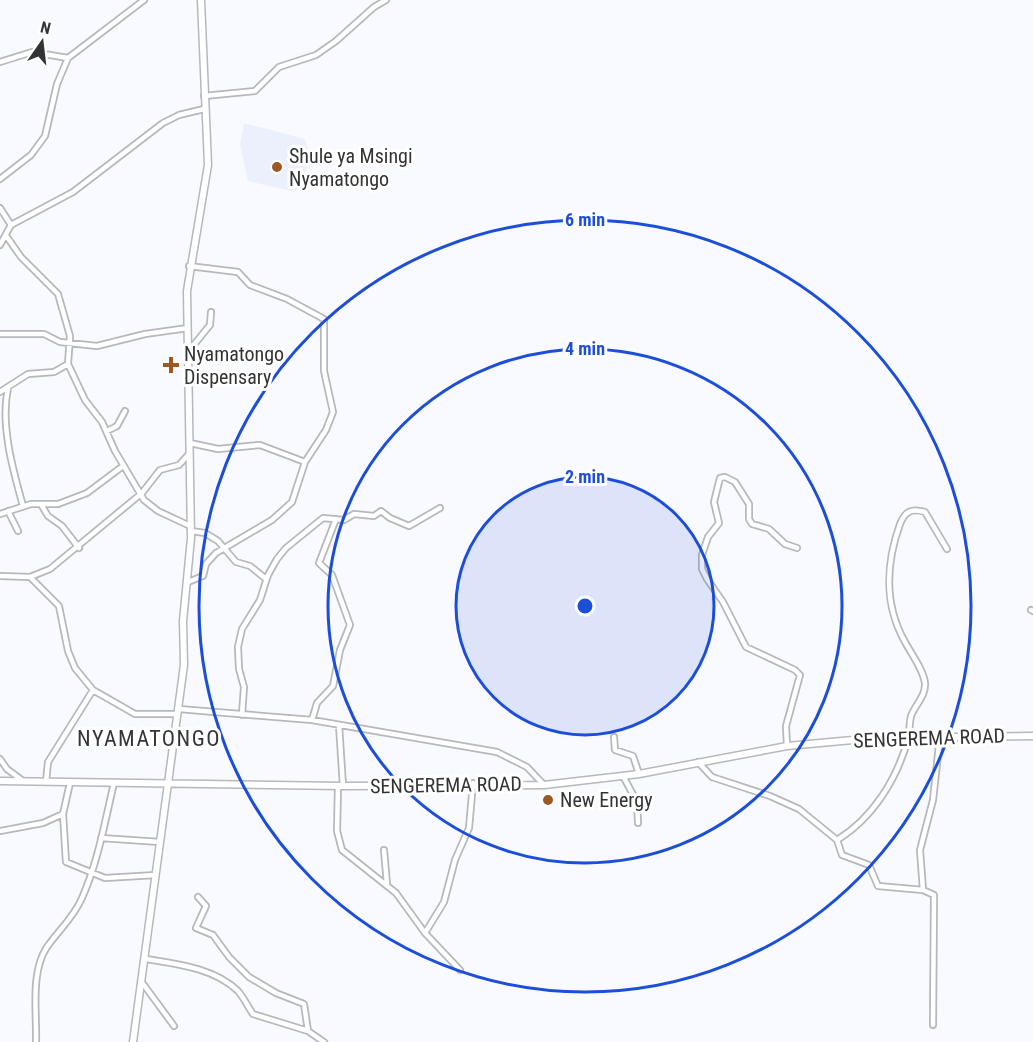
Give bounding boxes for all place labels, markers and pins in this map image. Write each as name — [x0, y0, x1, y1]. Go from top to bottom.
place label: Shule ya Msingi Nyamatongo — [289, 144, 413, 191]
marker: Shule ya Msingi Nyamatongo — [270, 160, 284, 174]
place label: Nyamatongo Dispensary — [184, 342, 284, 389]
marker: Nyamatongo Dispensary — [162, 356, 180, 374]
centre of rings — [575, 596, 595, 616]
place label: New Energy — [560, 788, 652, 812]
marker: New Energy — [541, 793, 555, 807]

